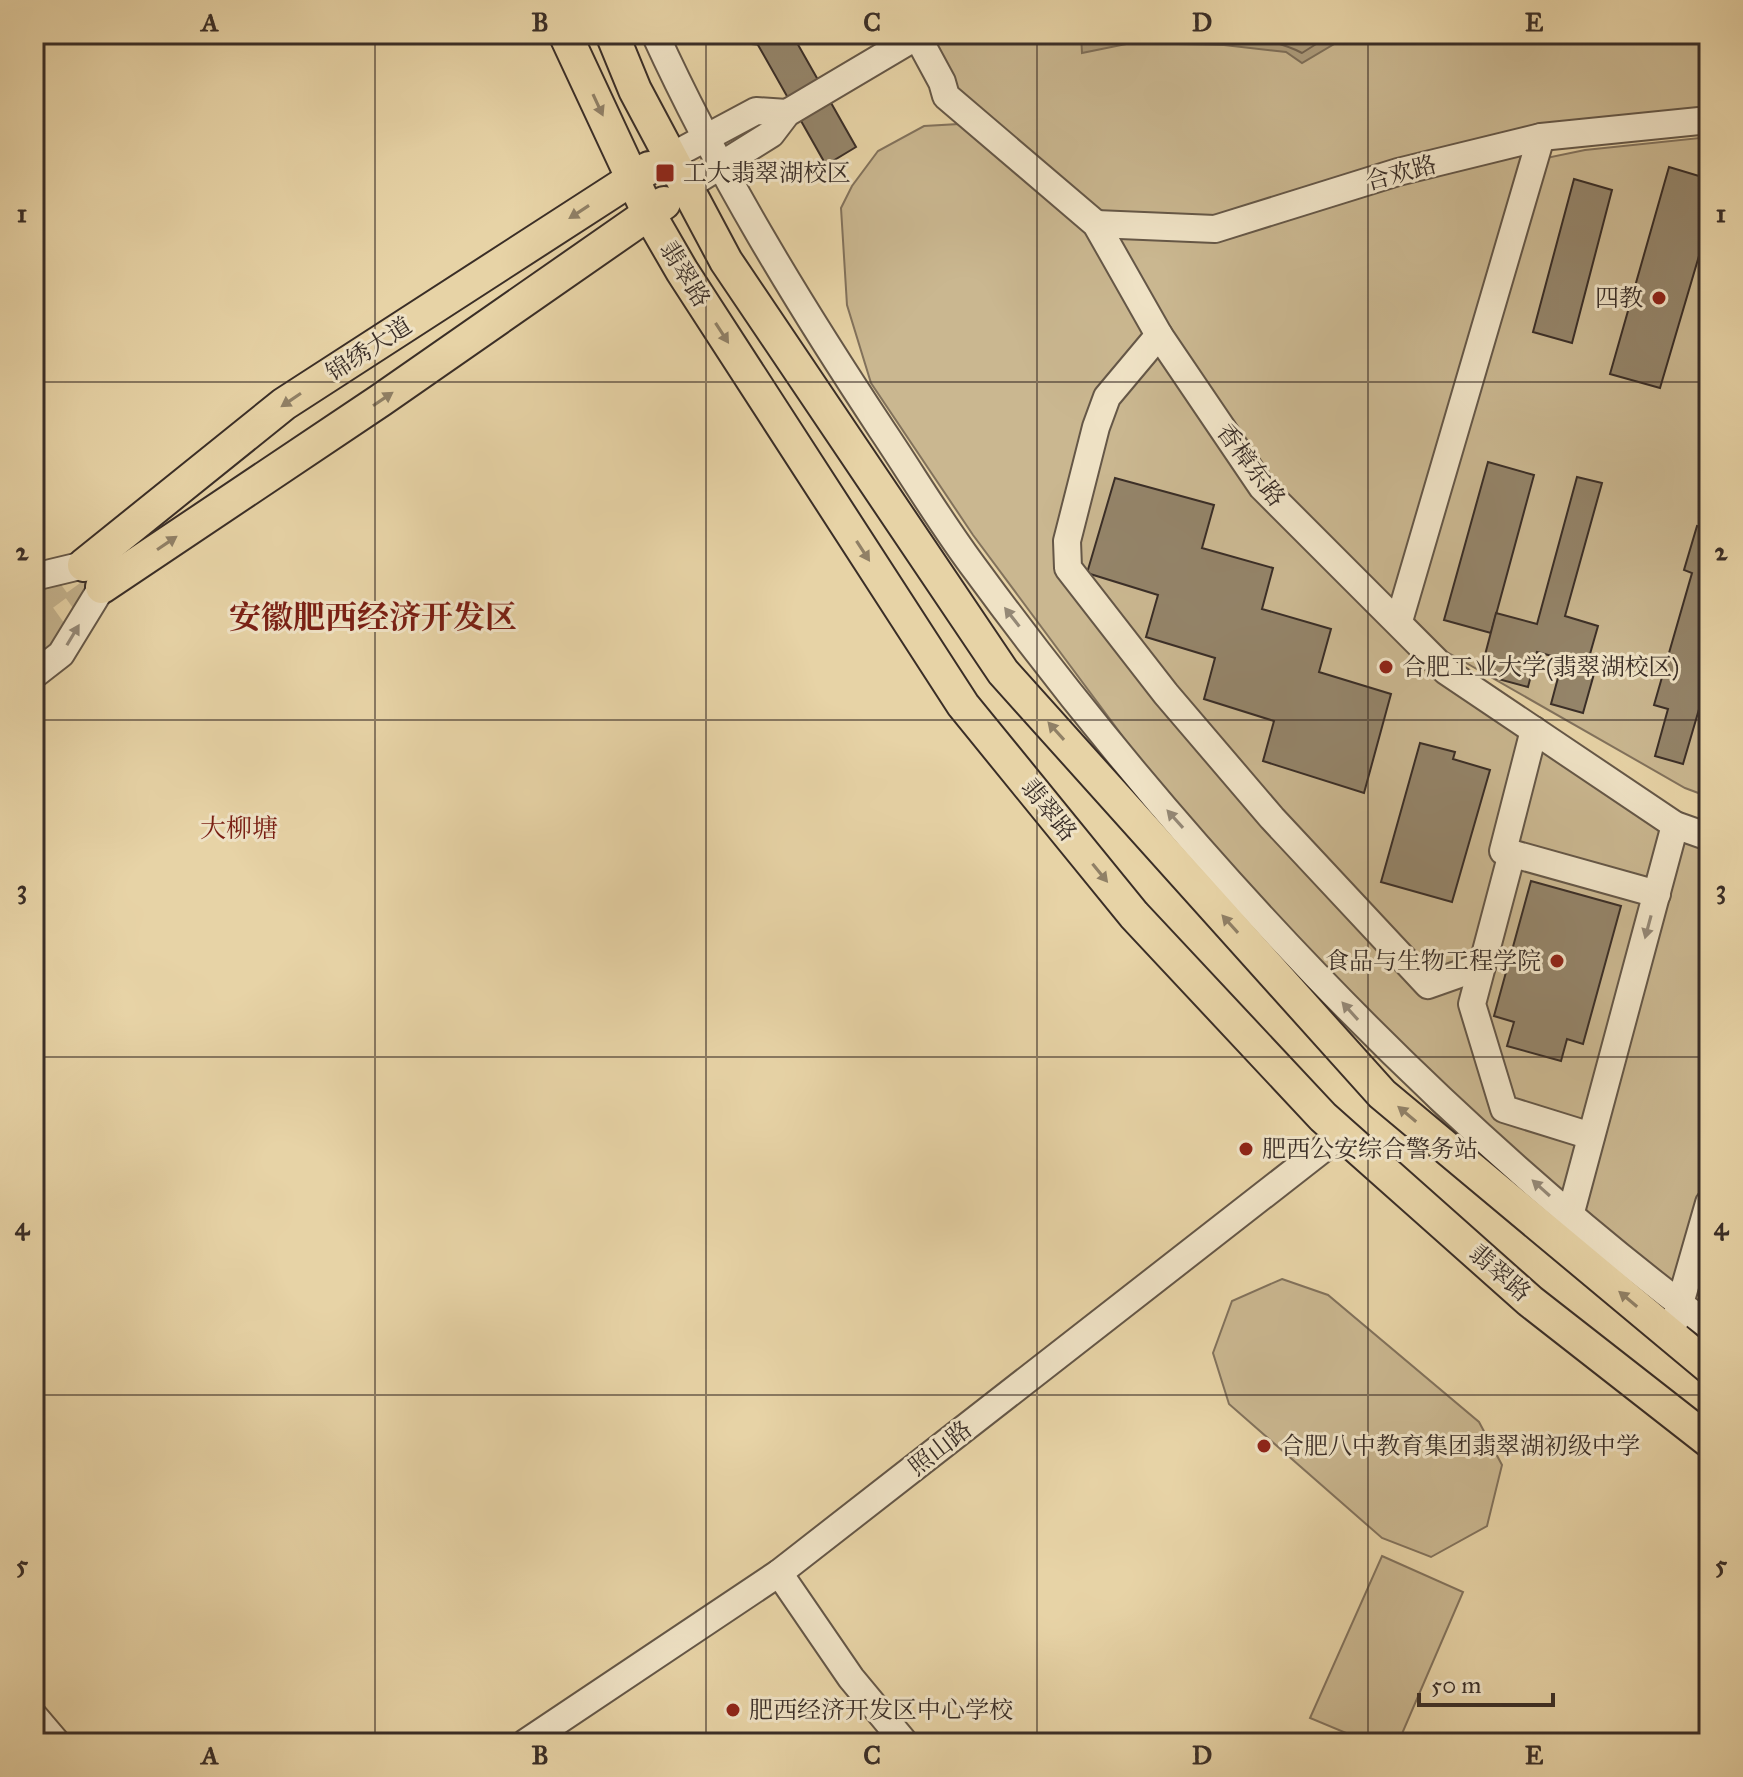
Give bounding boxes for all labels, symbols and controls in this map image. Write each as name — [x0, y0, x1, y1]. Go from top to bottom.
text: A — [199, 6, 219, 38]
text: B — [531, 6, 549, 38]
text: C — [863, 6, 881, 38]
text: D — [1192, 6, 1212, 38]
text: E — [1525, 6, 1544, 38]
one-way arrow — [591, 93, 605, 117]
street label: 合欢路 — [1362, 149, 1440, 197]
place label: 工大翡翠湖校区 — [683, 158, 851, 188]
marker: 工大翡翠湖校区 — [654, 162, 676, 184]
text: 1 — [17, 197, 27, 229]
text: 1 — [1716, 197, 1726, 229]
one-way arrow — [568, 204, 590, 218]
street label: 翡翠路 — [653, 236, 717, 312]
place label: 四教 — [1595, 283, 1643, 313]
marker: 四教 — [1650, 289, 1668, 307]
street label: 锦绣大道 — [321, 310, 417, 388]
one-way arrow — [714, 322, 729, 344]
one-way arrow — [281, 392, 302, 407]
one-way arrow — [372, 392, 393, 407]
street label: 香樟东路 — [1210, 418, 1292, 512]
text: 2 — [16, 535, 30, 567]
text: 2 — [1715, 535, 1729, 567]
one-way arrow — [156, 536, 177, 551]
one-way arrow — [856, 540, 870, 562]
district label: 安徽肥西经济开发区 — [229, 598, 517, 637]
one-way arrow — [1004, 607, 1020, 627]
one-way arrow — [66, 624, 80, 646]
place label: 合肥工业大学(翡翠湖校区) — [1402, 652, 1679, 682]
marker: 合肥工业大学(翡翠湖校区) — [1377, 658, 1395, 676]
one-way arrow — [1047, 721, 1065, 741]
street label: 翡翠路 — [1015, 773, 1083, 847]
one-way arrow — [1166, 809, 1184, 829]
district label: 大柳塘 — [200, 812, 278, 844]
one-way arrow — [1091, 863, 1108, 883]
text: 3 — [17, 873, 27, 905]
text: 3 — [1716, 873, 1726, 905]
one-way arrow — [1221, 915, 1239, 934]
one-way arrow — [1641, 915, 1653, 940]
place label: 食品与生物工程学院 — [1325, 946, 1541, 976]
marker: 食品与生物工程学院 — [1548, 952, 1566, 970]
one-way arrow — [1342, 1002, 1360, 1021]
one-way arrow — [1397, 1106, 1417, 1123]
place label: 肥西公安综合警务站 — [1262, 1134, 1478, 1164]
marker: 肥西公安综合警务站 — [1237, 1140, 1255, 1158]
one-way arrow — [1532, 1179, 1551, 1197]
text: 4 — [15, 1210, 31, 1242]
text: 4 — [1714, 1210, 1730, 1242]
street label: 翡翠路 — [1463, 1238, 1537, 1308]
one-way arrow — [1618, 1291, 1638, 1308]
street label: 照山路 — [902, 1414, 978, 1482]
place label: 合肥八中教育集团翡翠湖初级中学 — [1280, 1431, 1640, 1461]
marker: 合肥八中教育集团翡翠湖初级中学 — [1255, 1437, 1273, 1455]
text: 5 — [16, 1548, 29, 1580]
text: 5 — [1715, 1548, 1728, 1580]
scale bar — [1419, 1657, 1553, 1707]
text: 50 m — [1431, 1670, 1481, 1700]
place label: 肥西经济开发区中心学校 — [749, 1695, 1013, 1725]
marker: 肥西经济开发区中心学校 — [724, 1701, 742, 1719]
text: A — [199, 1739, 219, 1771]
text: B — [531, 1739, 549, 1771]
text: C — [863, 1739, 881, 1771]
text: D — [1192, 1739, 1212, 1771]
text: E — [1525, 1739, 1544, 1771]

